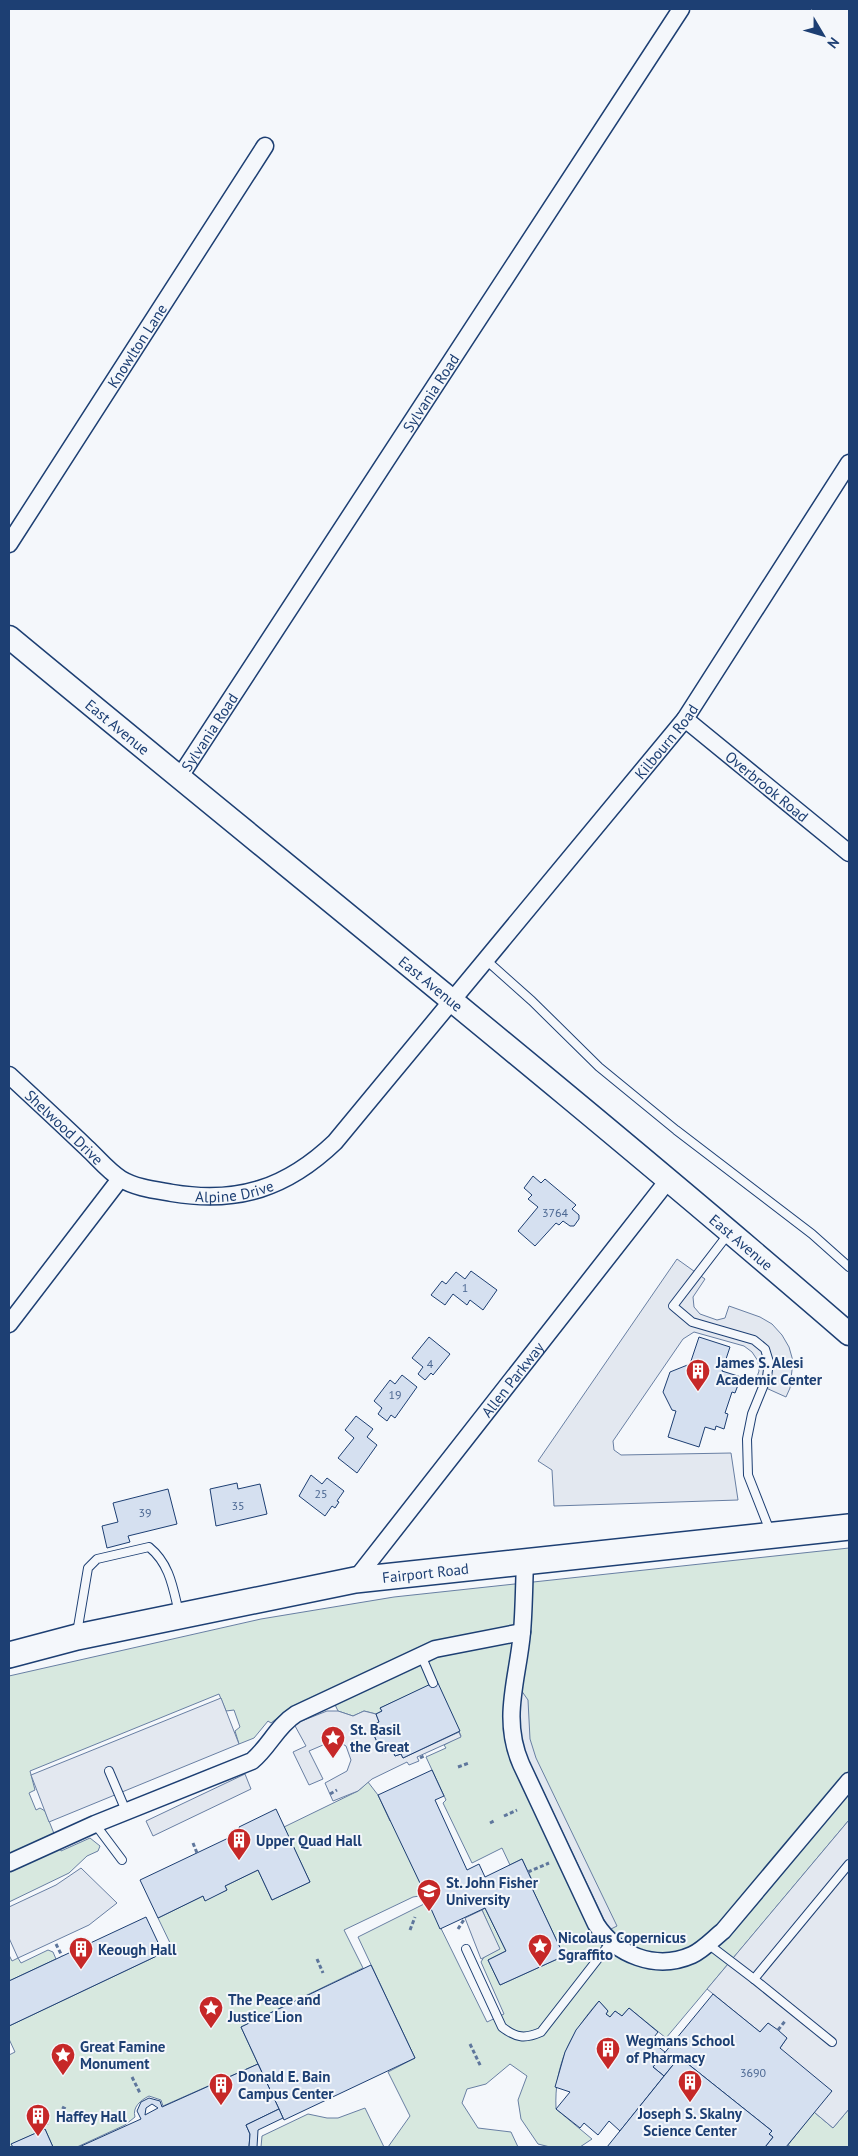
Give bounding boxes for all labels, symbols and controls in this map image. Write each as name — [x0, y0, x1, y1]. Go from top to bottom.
north arrow — [798, 10, 848, 60]
text: N — [823, 34, 843, 52]
street label: Knowlton Lane — [103, 300, 171, 391]
street label: Sylvania Road — [398, 350, 463, 436]
street label: Sylvania Road — [177, 689, 241, 775]
street label: East Avenue — [82, 695, 154, 759]
street label: Kilbourn Road — [630, 700, 702, 783]
street label: Overbrook Road — [722, 747, 812, 826]
street label: East Avenue — [395, 952, 467, 1015]
street label: Shelwood Drive — [21, 1085, 108, 1168]
street label: Alpine Drive — [195, 1176, 276, 1206]
house number: 3764 — [542, 1205, 569, 1220]
street label: East Avenue — [706, 1210, 777, 1274]
house number: 1 — [462, 1280, 468, 1295]
street label: Allen Parkway — [477, 1338, 548, 1421]
place label: James S. Alesi Academic Center — [715, 1353, 823, 1389]
house number: 4 — [427, 1356, 434, 1371]
building icon: James S. Alesi Academic Center — [685, 1358, 711, 1392]
house number: 19 — [388, 1387, 402, 1402]
house number: 25 — [314, 1486, 328, 1501]
house number: 35 — [231, 1498, 245, 1513]
house number: 39 — [138, 1505, 152, 1520]
street label: Fairport Road — [381, 1558, 470, 1587]
place label: St. Basil the Great — [350, 1720, 410, 1756]
place icon: St. Basil the Great — [320, 1725, 346, 1759]
building icon: Upper Quad Hall — [226, 1827, 252, 1861]
place label: Upper Quad Hall — [256, 1831, 362, 1850]
place label: St. John Fisher University — [446, 1873, 539, 1909]
school or university icon: St. John Fisher University — [416, 1878, 442, 1912]
place label: Nicolaus Copernicus Sgraffito — [558, 1928, 686, 1964]
place icon: Nicolaus Copernicus Sgraffito — [527, 1933, 553, 1967]
building icon: Keough Hall — [68, 1936, 94, 1970]
place label: Keough Hall — [98, 1940, 177, 1959]
place label: The Peace and Justice Lion — [227, 1990, 321, 2026]
place icon: The Peace and Justice Lion — [198, 1995, 224, 2029]
place label: Wegmans School of Pharmacy — [626, 2031, 735, 2067]
building icon: Wegmans School of Pharmacy — [595, 2036, 621, 2070]
place label: Great Famine Monument — [80, 2037, 166, 2073]
place icon: Great Famine Monument — [50, 2042, 76, 2076]
house number: 3690 — [740, 2065, 767, 2080]
place label: Donald E. Bain Campus Center — [238, 2067, 334, 2103]
building icon: Joseph S. Skalny Science Center — [677, 2069, 703, 2103]
building icon: Donald E. Bain Campus Center — [208, 2072, 234, 2106]
building icon: Haffey Hall — [25, 2103, 51, 2137]
place label: Joseph S. Skalny Science Center — [637, 2104, 743, 2140]
place label: Haffey Hall — [56, 2107, 127, 2126]

